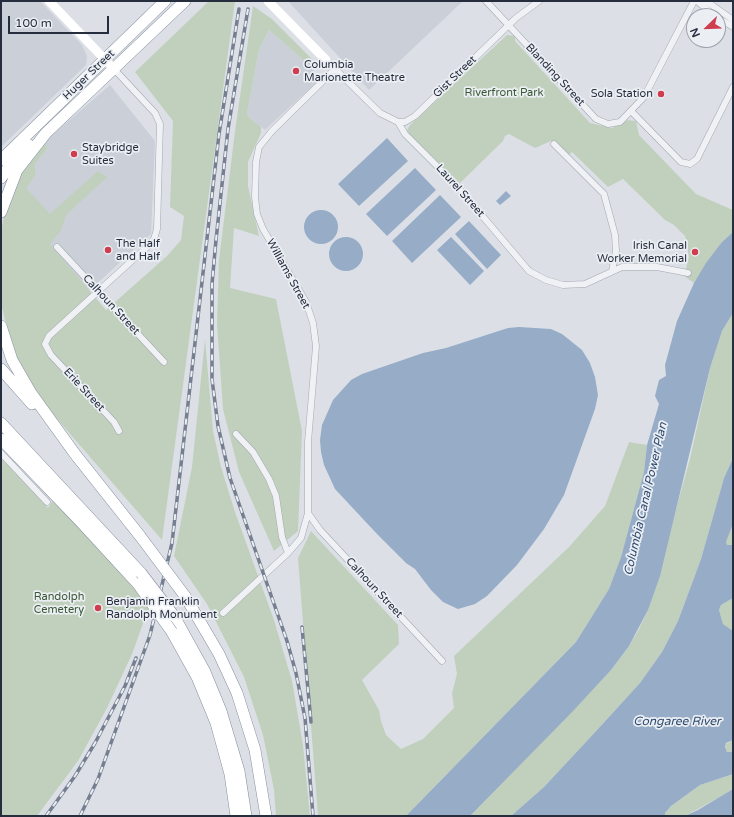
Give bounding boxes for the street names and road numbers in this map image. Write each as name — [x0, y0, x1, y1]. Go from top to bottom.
street label: Blanding Street — [523, 41, 587, 109]
street label: Huger Street — [60, 47, 118, 103]
street label: Gist Street — [431, 53, 479, 101]
street label: Laurel Street — [433, 162, 487, 220]
street label: Williams Street — [263, 237, 313, 311]
street label: Calhoun Street — [80, 272, 142, 338]
street label: Erie Street — [61, 366, 107, 414]
street label: Calhoun Street — [343, 555, 405, 621]

